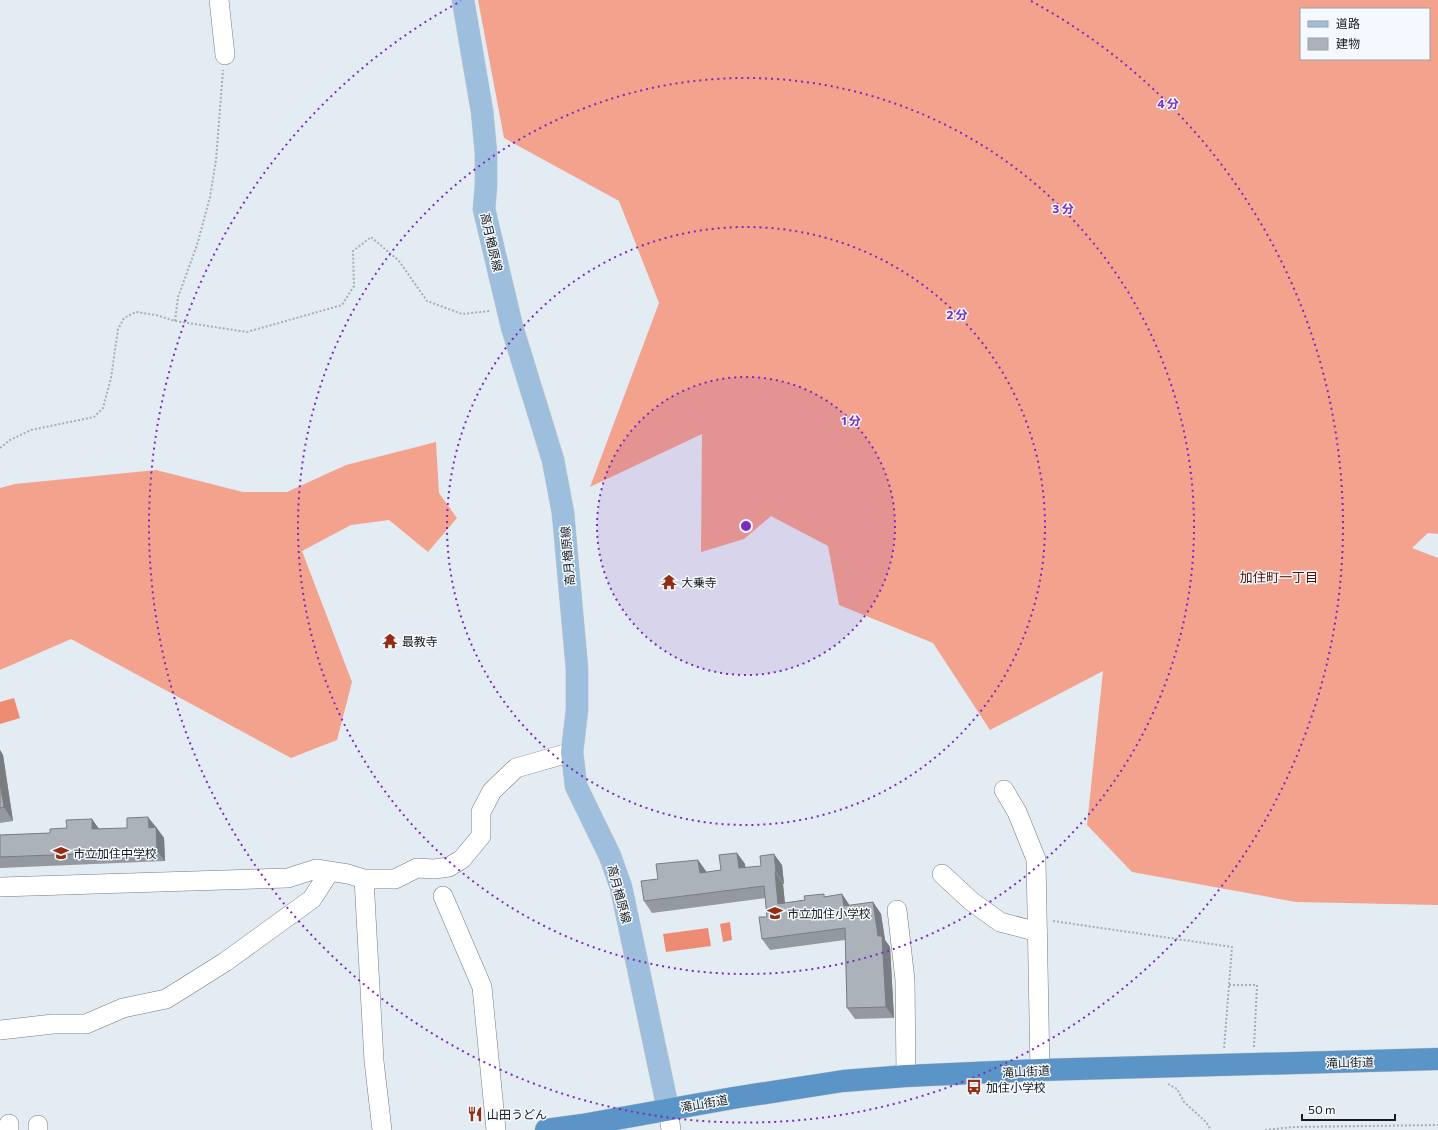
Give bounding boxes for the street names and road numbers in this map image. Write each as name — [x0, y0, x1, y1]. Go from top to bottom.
street label: 高月楢原線 — [478, 211, 506, 273]
street label: 高月楢原線 — [557, 525, 577, 587]
street label: 高月楢原線 — [605, 863, 635, 925]
street label: 滝山街道 — [1326, 1055, 1374, 1069]
street label: 滝山街道 — [1002, 1063, 1050, 1079]
street label: 滝山街道 — [679, 1092, 729, 1114]

